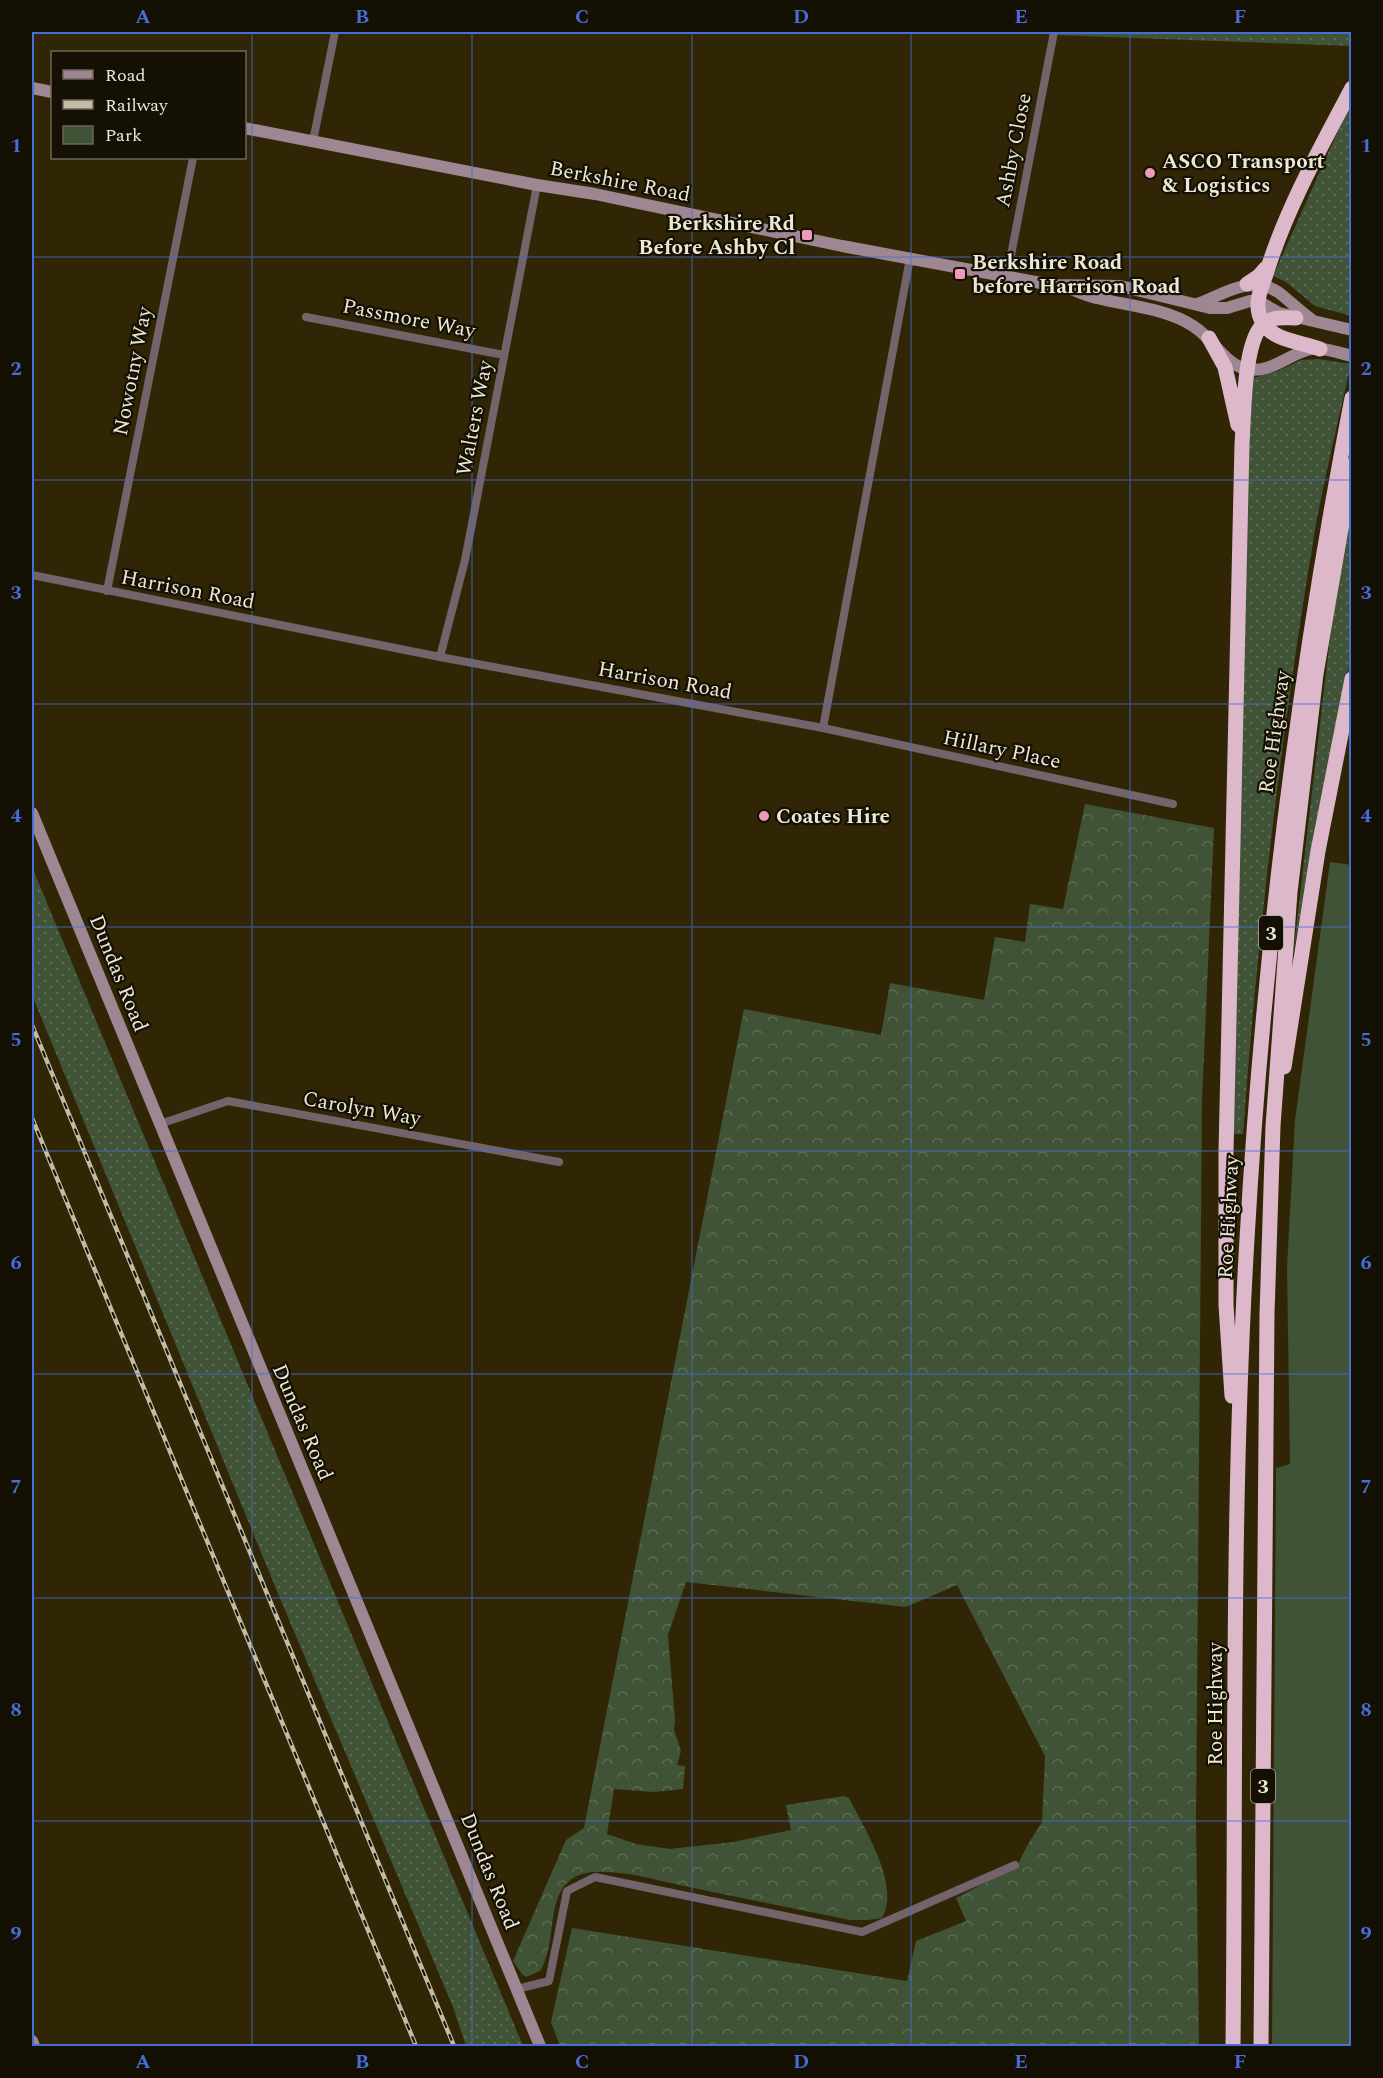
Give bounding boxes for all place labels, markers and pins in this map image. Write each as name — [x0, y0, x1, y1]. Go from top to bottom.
place label: ASCO Transport & Logistics — [1162, 146, 1325, 202]
marker: ASCO Transport & Logistics — [1143, 166, 1157, 180]
place label: Berkshire Rd Before Ashby Cl — [638, 208, 795, 264]
marker: Berkshire Rd Before Ashby Cl — [800, 228, 814, 242]
place label: Berkshire Road before Harrison Road — [972, 247, 1181, 303]
marker: Berkshire Road before Harrison Road — [953, 267, 967, 281]
place label: Coates Hire — [776, 801, 890, 833]
marker: Coates Hire — [757, 809, 771, 823]

